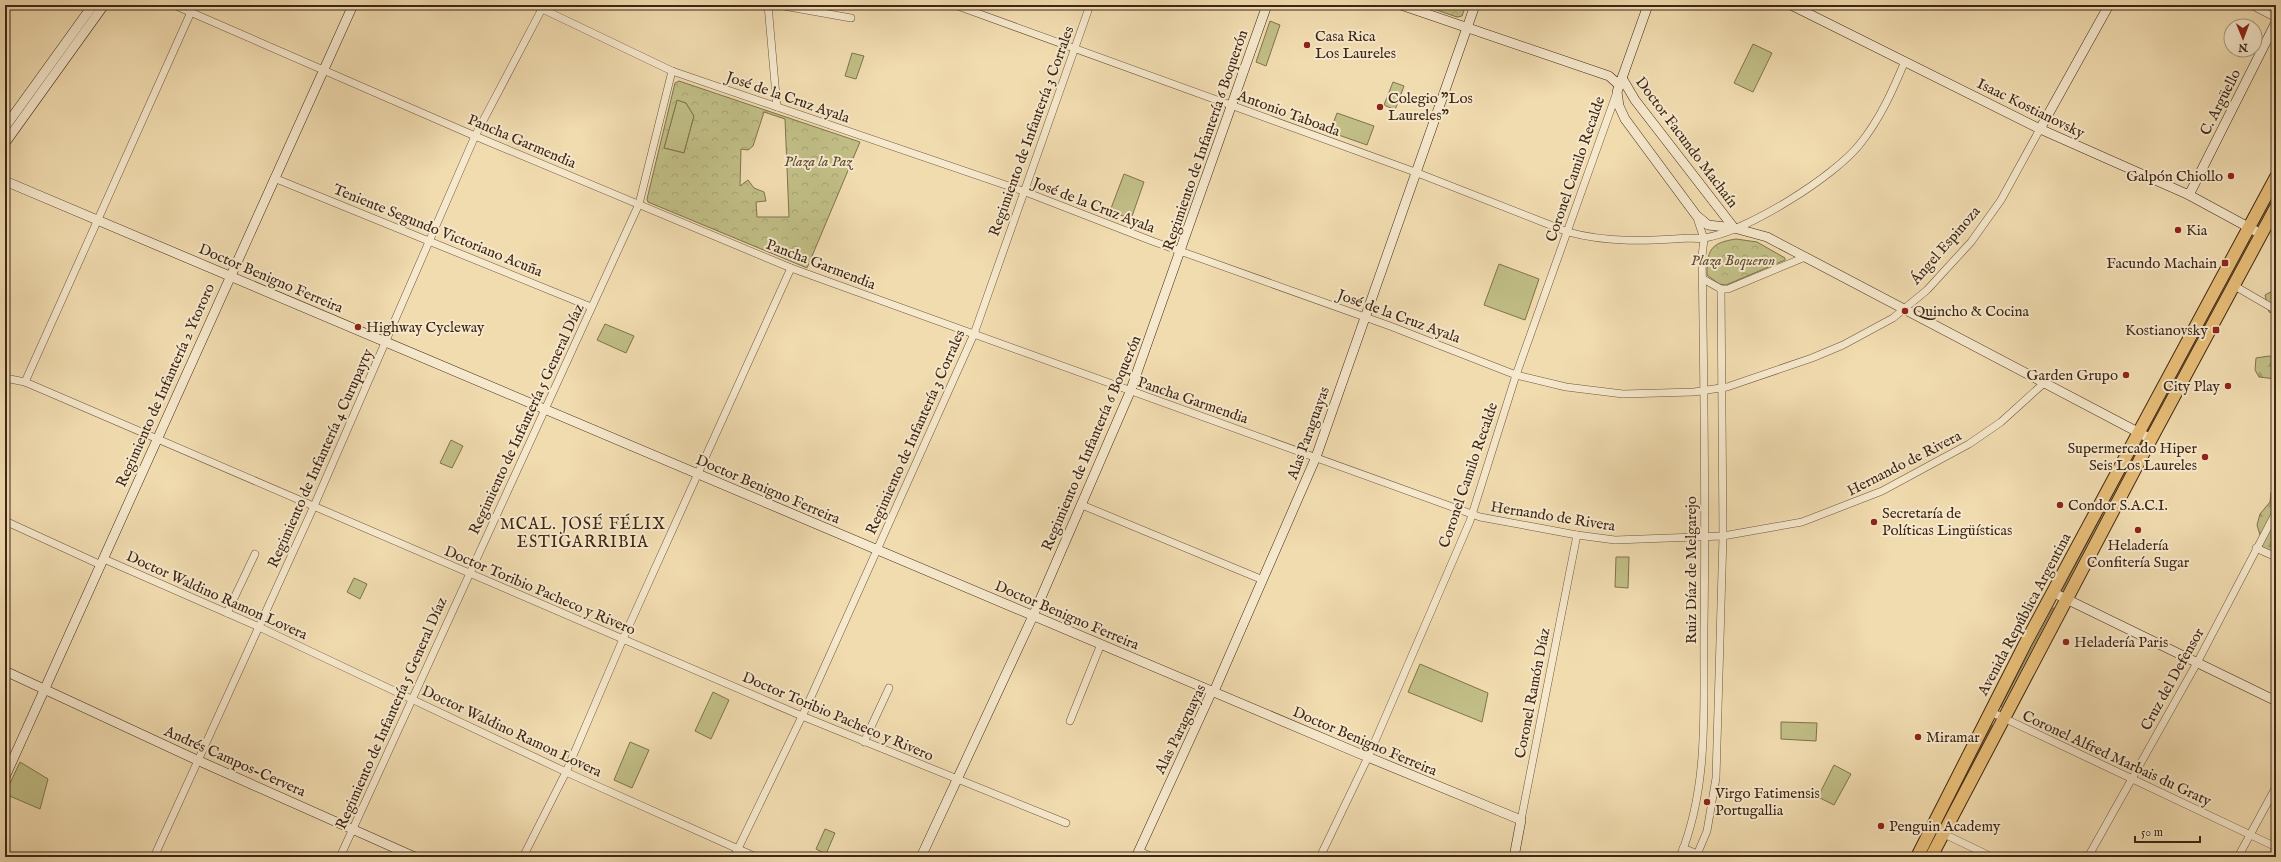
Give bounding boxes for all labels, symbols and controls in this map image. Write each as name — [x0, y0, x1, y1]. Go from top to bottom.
north arrow — [2223, 18, 2263, 58]
street label: Regimiento de Infantería 3 Corrales — [985, 23, 1078, 239]
street label: Regimiento de Infantería 6 Boquerón — [1159, 27, 1252, 253]
place label: Casa Rica Los Laureles — [1315, 27, 1396, 63]
marker: Casa Rica Los Laureles — [1302, 40, 1312, 50]
text: N — [2238, 40, 2249, 54]
street label: C. Argüello — [2196, 66, 2245, 139]
street label: José de la Cruz Ayala — [722, 67, 853, 128]
street label: Doctor Facundo Machaín — [1631, 73, 1742, 212]
street label: Isaac Kostianovsky — [1974, 74, 2088, 143]
street label: Antonio Taboada — [1234, 86, 1343, 141]
place label: Colegio "Los Laureles" — [1388, 89, 1473, 125]
street label: Coronel Camilo Recalde — [1542, 94, 1609, 245]
marker: Colegio "Los Laureles" — [1375, 102, 1385, 112]
street label: Pancha Garmendia — [465, 110, 579, 173]
park label: Plaza la Paz — [784, 152, 853, 171]
place label: Galpón Chiollo — [2126, 167, 2223, 186]
marker: Galpón Chiollo — [2226, 171, 2236, 181]
street label: José de la Cruz Ayala — [1028, 173, 1158, 238]
street label: Teniente Segundo Victoriano Acuña — [330, 180, 546, 281]
street label: Ángel Espinoza — [1905, 202, 1985, 289]
place label: Kia — [2186, 221, 2208, 240]
marker: Kia — [2173, 225, 2183, 235]
street label: Pancha Garmendia — [763, 235, 879, 294]
street label: Doctor Benigno Ferreira — [196, 239, 346, 318]
park label: Plaza Boqueron — [1691, 251, 1775, 270]
place label: Facundo Machain — [2106, 254, 2217, 273]
marker: Facundo Machain — [2220, 258, 2230, 268]
street label: Regimiento de Infantería 2 Ytororo — [112, 280, 219, 490]
street label: José de la Cruz Ayala — [1333, 285, 1463, 348]
street label: Regimiento de Infantería 5 General Díaz — [465, 301, 588, 538]
place label: Quincho & Cocina — [1913, 302, 2030, 321]
marker: Quincho & Cocina — [1900, 306, 1910, 316]
place label: Highway Cycleway — [366, 318, 485, 337]
place label: Kostianovsky — [2125, 321, 2209, 340]
marker: Highway Cycleway — [353, 322, 363, 332]
marker: Kostianovsky — [2211, 325, 2221, 335]
street label: Regimiento de Infantería 3 Corrales — [862, 327, 969, 538]
street label: Regimiento de Infantería 6 Boquerón — [1037, 333, 1146, 554]
street label: Regimiento de Infantería 4 Curupayty — [263, 345, 378, 571]
place label: Garden Grupo — [2027, 366, 2118, 385]
marker: Garden Grupo — [2121, 370, 2131, 380]
street label: Pancha Garmendia — [1135, 373, 1251, 429]
place label: City Play — [2163, 377, 2221, 396]
marker: City Play — [2223, 381, 2233, 391]
street label: Alas Paraguayas — [1283, 384, 1334, 483]
street label: Coronel Camilo Recalde — [1435, 400, 1502, 551]
street label: Hernando de Rivera — [1844, 426, 1965, 500]
place label: Supermercado Hiper Seis Los Laureles — [2067, 439, 2197, 475]
street label: Doctor Benigno Ferreira — [693, 450, 843, 529]
marker: Supermercado Hiper Seis Los Laureles — [2200, 452, 2210, 462]
street label: Ruiz Díaz de Melgarejo — [1682, 496, 1701, 644]
place label: Condor S.A.C.I. — [2068, 496, 2168, 515]
street label: Hernando de Rivera — [1489, 497, 1617, 536]
marker: Condor S.A.C.I. — [2055, 500, 2065, 510]
place label: Secretaría de Políticas Lingüísticas — [1882, 504, 2012, 540]
district label: MCAL. JOSÉ FÉLIX ESTIGARRIBIA — [500, 513, 666, 553]
marker: Secretaría de Políticas Lingüísticas — [1869, 517, 1879, 527]
marker: Heladería Confitería Sugar — [2133, 525, 2143, 535]
street label: Avenida República Argentina — [1973, 529, 2076, 700]
place label: Heladería Confitería Sugar — [2087, 536, 2190, 572]
street label: Doctor Toribio Pacheco y Rivero — [441, 541, 638, 639]
street label: Doctor Waldino Ramon Lovera — [123, 547, 311, 644]
street label: Doctor Benigno Ferreira — [992, 576, 1142, 655]
street label: Regimiento de Infantería 5 General Díaz — [331, 594, 451, 832]
street label: Cruz del Defensor — [2136, 624, 2209, 734]
street label: Coronel Ramón Díaz — [1511, 626, 1554, 760]
place label: Heladería Paris — [2074, 633, 2168, 652]
marker: Heladería Paris — [2061, 637, 2071, 647]
street label: Doctor Toribio Pacheco y Rivero — [739, 667, 936, 765]
street label: Doctor Waldino Ramon Lovera — [419, 681, 605, 782]
street label: Alas Paraguayas — [1150, 681, 1210, 778]
street label: Doctor Benigno Ferreira — [1290, 702, 1440, 781]
street label: Coronel Alfred Marbais du Graty — [2019, 706, 2215, 811]
street label: Andrés Campos-Cervera — [160, 721, 309, 801]
place label: Miramar — [1926, 728, 1980, 747]
marker: Miramar — [1913, 732, 1923, 742]
place label: Virgo Fatimensis Portugallia — [1714, 784, 1820, 820]
marker: Virgo Fatimensis Portugallia — [1702, 797, 1712, 807]
place label: Penguin Academy — [1889, 817, 2001, 836]
scale bar — [2135, 818, 2200, 844]
marker: Penguin Academy — [1876, 821, 1886, 831]
text: 50 m — [2141, 825, 2163, 840]

